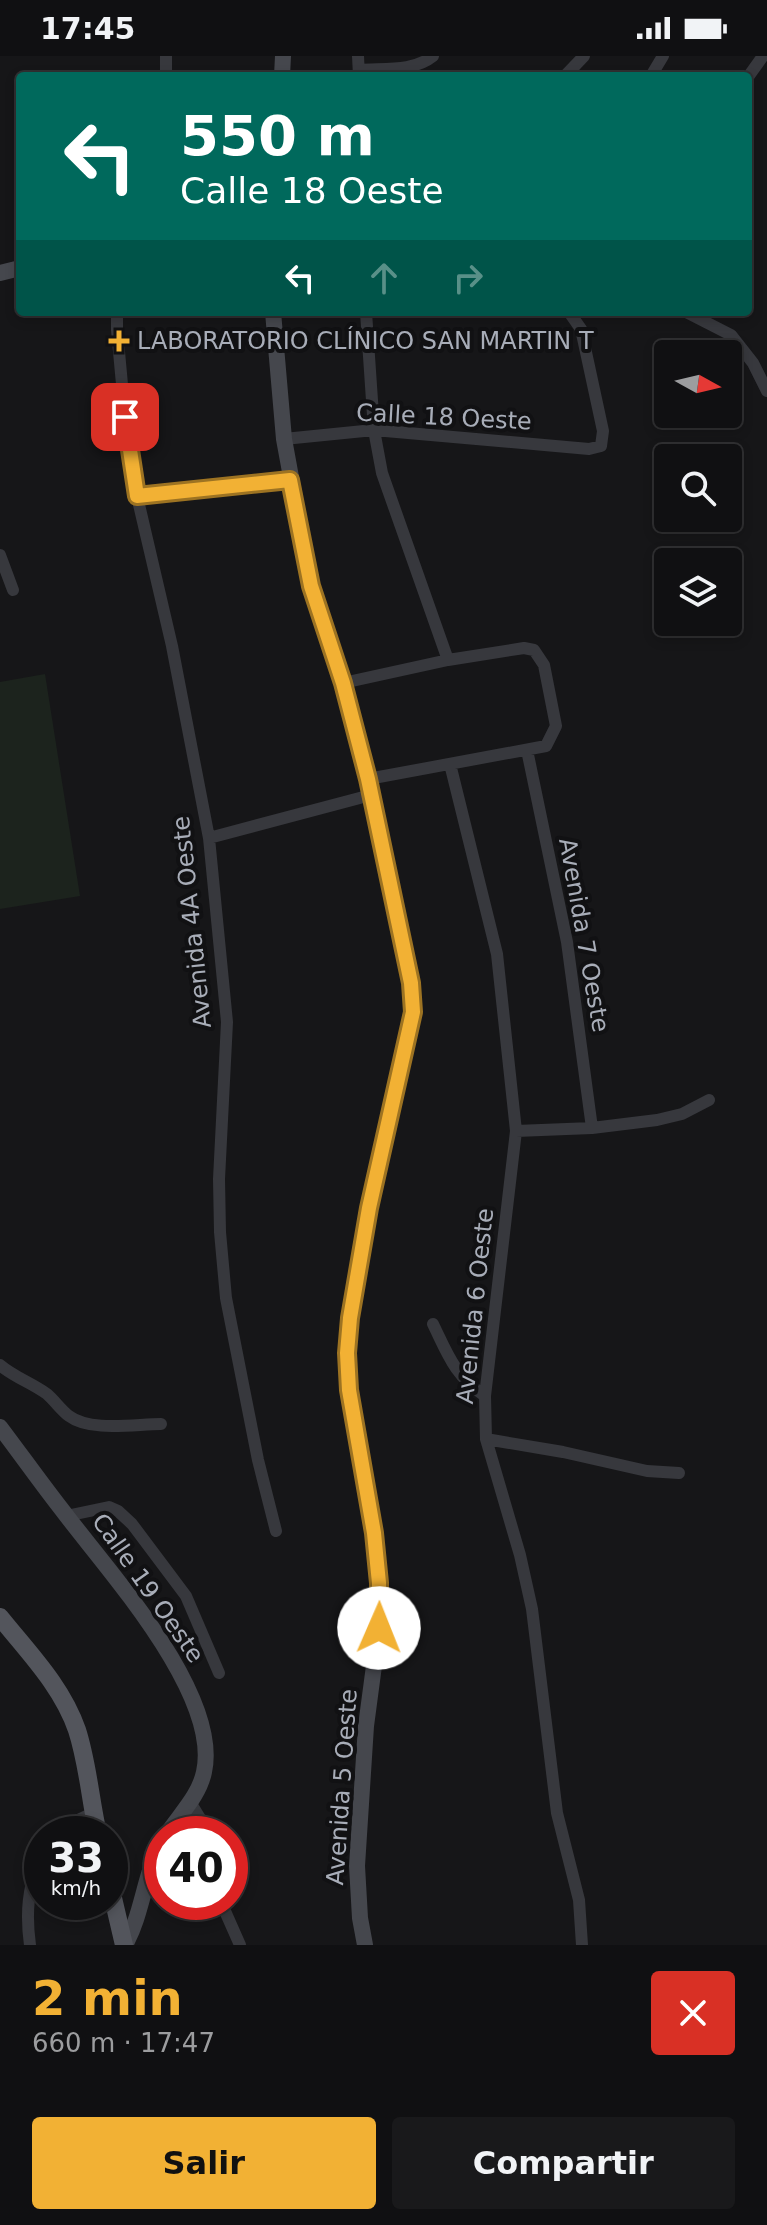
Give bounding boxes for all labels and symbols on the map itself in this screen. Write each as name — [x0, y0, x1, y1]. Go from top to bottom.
place label: LABORATORIO CLÍNICO SAN MARTIN T — [137, 326, 594, 355]
marker: LABORATORIO CLÍNICO SAN MARTIN T — [108, 330, 130, 352]
north arrow — [654, 340, 742, 428]
pin — [91, 383, 159, 451]
street label: Calle 18 Oeste — [356, 398, 532, 436]
street label: Avenida 4A Oeste — [167, 815, 217, 1029]
street label: Avenida 7 Oeste — [553, 836, 615, 1034]
street label: Avenida 6 Oeste — [451, 1207, 499, 1405]
street label: Calle 19 Oeste — [86, 1508, 210, 1668]
position arrow — [337, 1586, 421, 1670]
street label: Avenida 5 Oeste — [321, 1688, 363, 1886]
speed limit sign: 40 — [144, 1816, 248, 1920]

